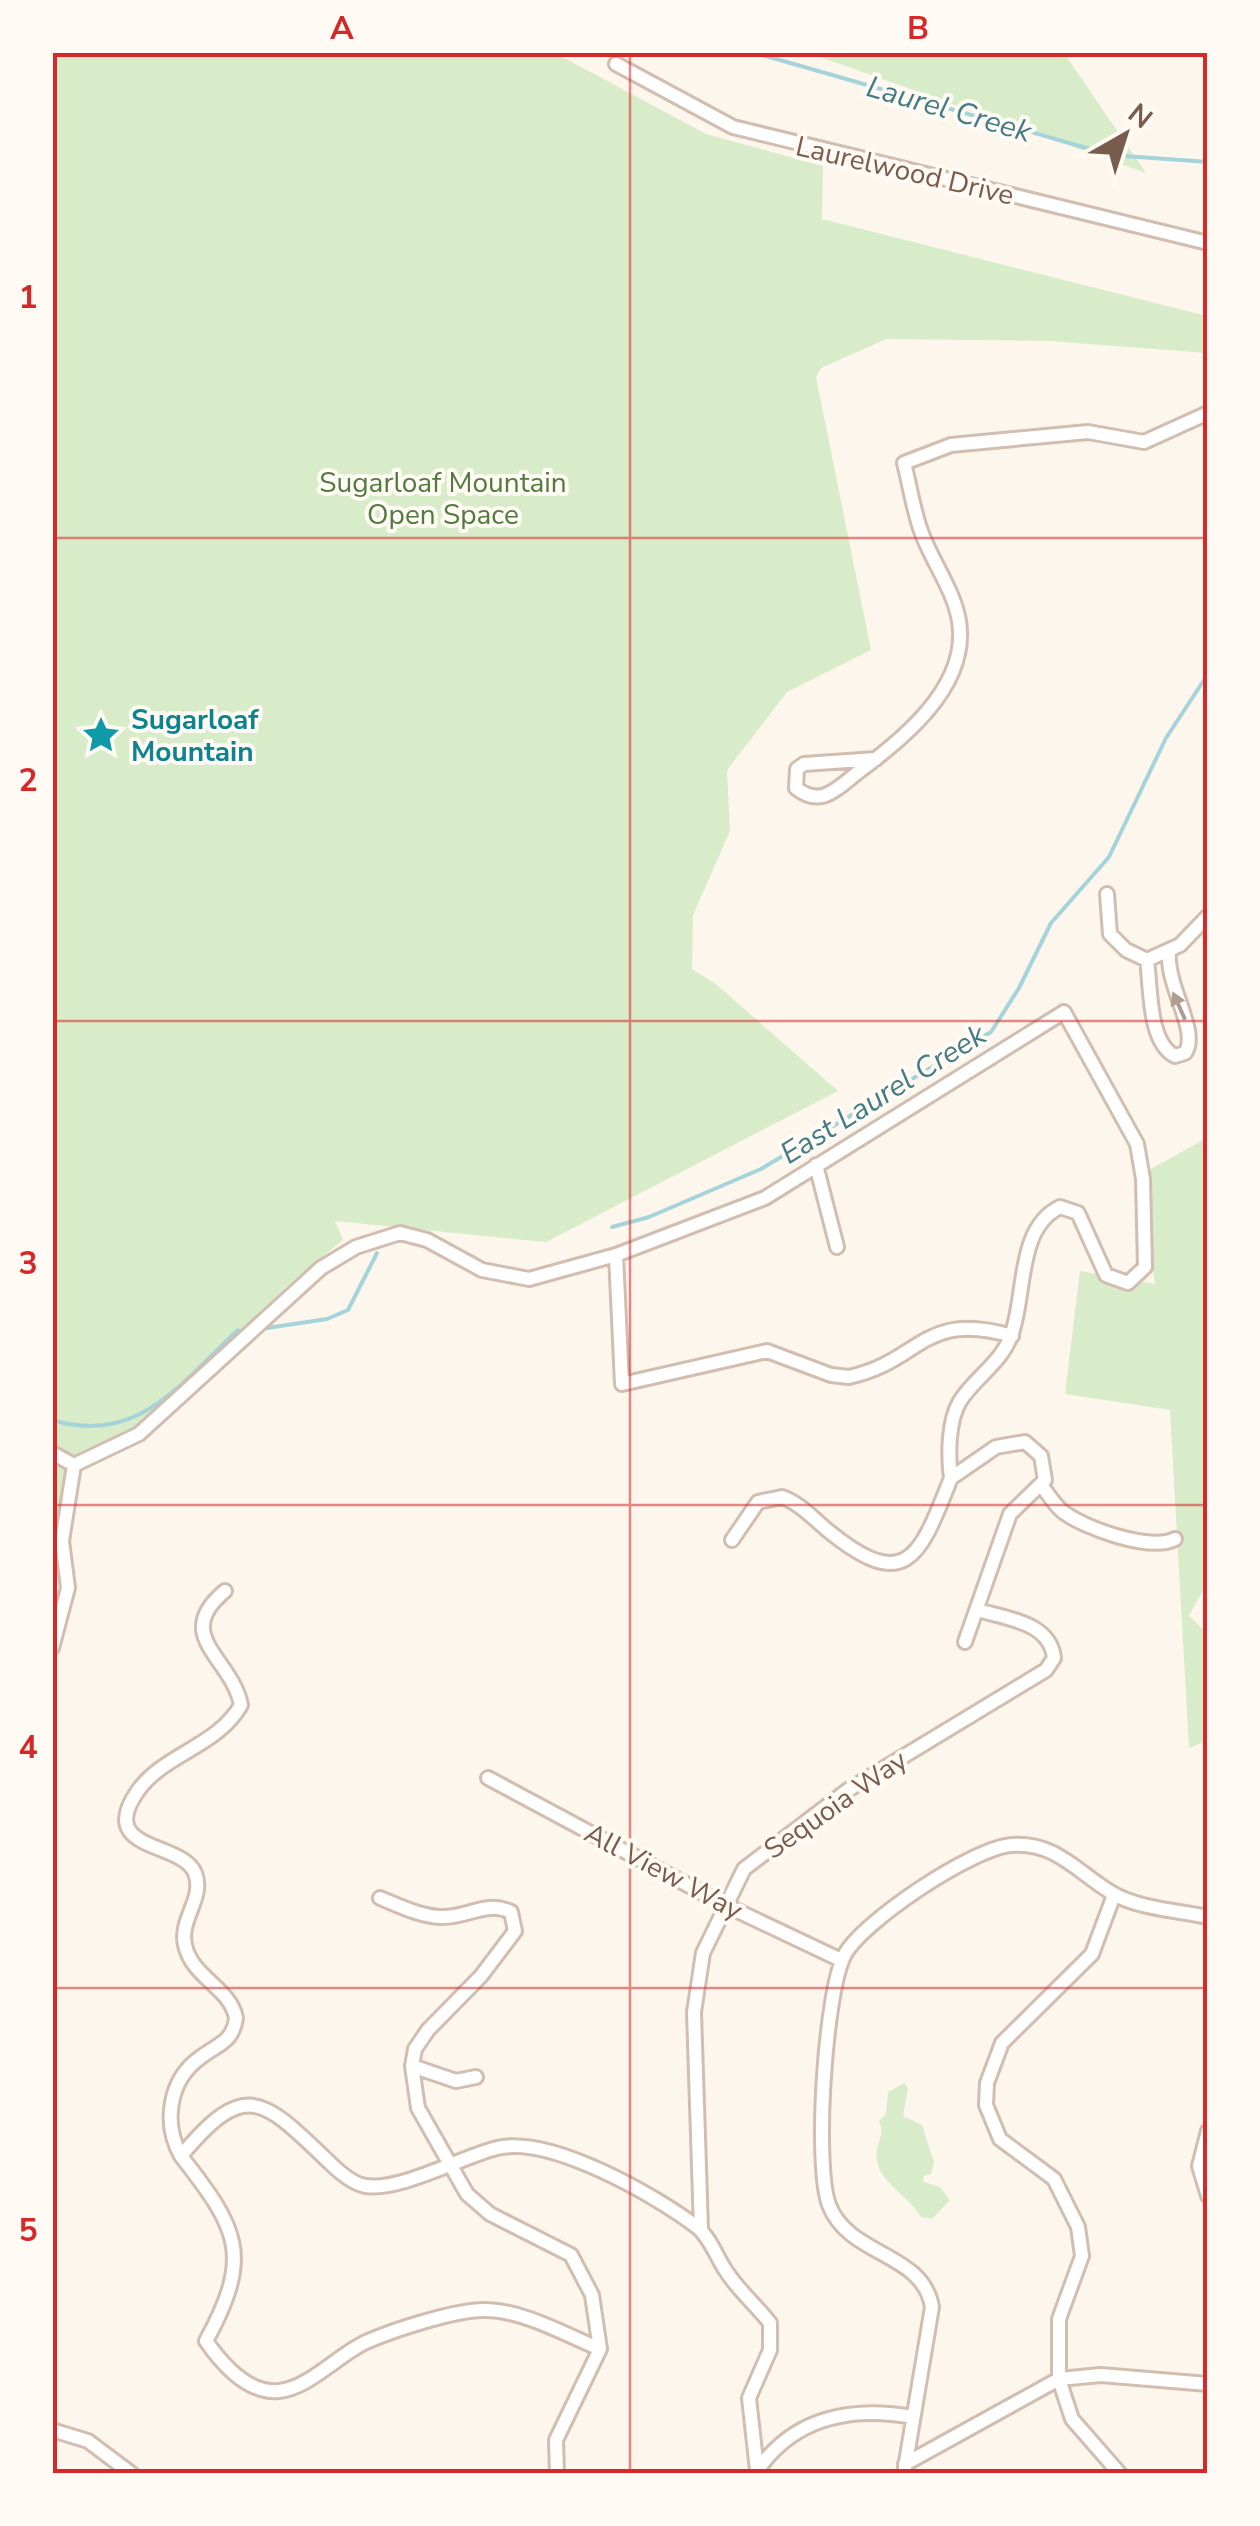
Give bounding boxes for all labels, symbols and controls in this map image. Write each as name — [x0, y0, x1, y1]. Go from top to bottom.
text: A — [330, 7, 354, 50]
text: B — [907, 7, 929, 50]
water label: Laurel Creek — [862, 66, 1037, 153]
north arrow — [1075, 85, 1175, 185]
text: N — [1120, 95, 1160, 138]
street label: Laurelwood Drive — [792, 127, 1018, 215]
text: 1 — [18, 276, 38, 319]
park label: Sugarloaf Mountain Open Space — [319, 464, 567, 534]
place label: Sugarloaf Mountain — [131, 701, 259, 771]
place icon: Sugarloaf Mountain — [80, 714, 122, 756]
text: 2 — [18, 759, 38, 802]
one-way arrow — [1171, 991, 1188, 1020]
water label: East Laurel Creek — [773, 1014, 995, 1174]
text: 3 — [18, 1242, 38, 1285]
text: 4 — [18, 1726, 38, 1769]
street label: Sequoia Way — [756, 1741, 915, 1868]
street label: All View Way — [578, 1814, 750, 1930]
text: 5 — [18, 2209, 38, 2252]

